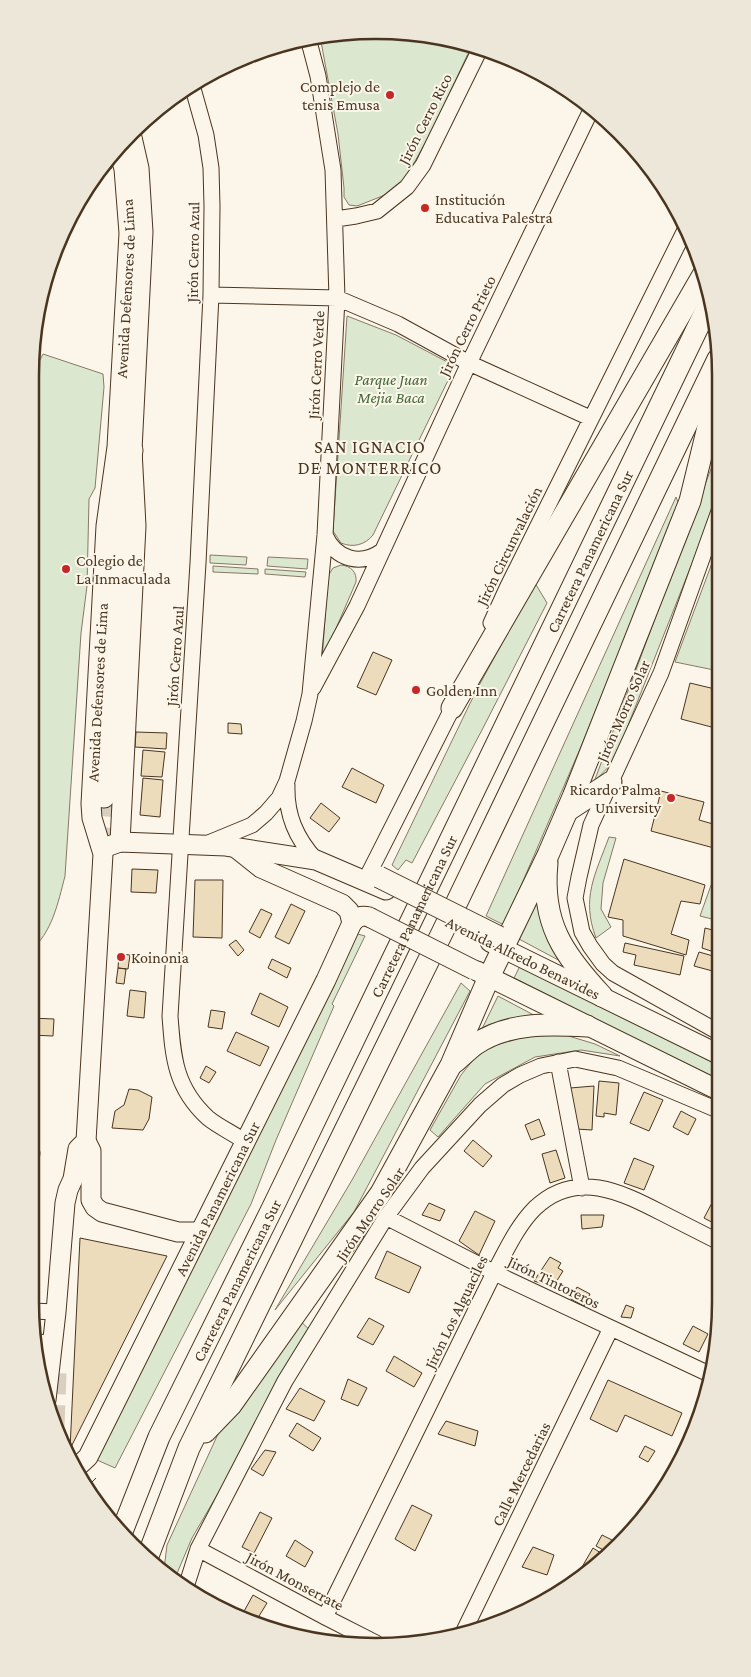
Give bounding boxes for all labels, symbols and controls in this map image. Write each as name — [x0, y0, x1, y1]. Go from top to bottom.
street label: Jirón Cerro Rico — [394, 71, 456, 170]
place label: Complejo de tenis Emusa — [300, 78, 381, 113]
marker: Complejo de tenis Emusa — [384, 89, 396, 101]
place label: Institución Educativa Palestra — [435, 191, 553, 226]
street label: Avenida Defensores de Lima — [112, 198, 138, 379]
street label: Jirón Cerro Azul — [184, 201, 203, 305]
marker: Institución Educativa Palestra — [419, 202, 431, 214]
street label: Jirón Cerro Prieto — [434, 273, 500, 382]
street label: Jirón Cerro Verde — [305, 310, 328, 422]
park label: Parque Juan Mejia Baca — [354, 371, 428, 407]
district label: SAN IGNACIO DE MONTERRICO — [298, 437, 442, 478]
street label: Carretera Panamericana Sur — [543, 467, 636, 635]
street label: Jirón Circunvalación — [472, 483, 546, 610]
place label: Colegio de La Inmaculada — [76, 552, 171, 587]
marker: Colegio de La Inmaculada — [60, 563, 72, 575]
street label: Avenida Defensores de Lima — [84, 602, 110, 782]
street label: Jirón Cerro Azul — [163, 605, 188, 709]
street label: Jirón Morro Solar — [592, 657, 654, 767]
place label: Golden Inn — [426, 682, 498, 699]
marker: Golden Inn — [410, 684, 422, 696]
place label: Ricardo Palma University — [570, 781, 662, 817]
marker: Ricardo Palma University — [665, 792, 677, 804]
street label: Carretera Panamericana Sur — [367, 832, 460, 1000]
street label: Avenida Alfredo Benavides — [443, 913, 603, 1003]
place label: Koinonia — [131, 949, 189, 966]
marker: Koinonia — [115, 951, 127, 963]
street label: Avenida Panamericana Sur — [171, 1118, 263, 1278]
street label: Jirón Morro Solar — [331, 1163, 409, 1266]
street label: Carretera Panamericana Sur — [189, 1196, 284, 1364]
street label: Jirón Tintoreros — [503, 1251, 603, 1313]
street label: Jirón Los Alguaciles — [420, 1252, 492, 1374]
street label: Calle Mercedarias — [488, 1419, 554, 1529]
street label: Jirón Monserrate — [241, 1547, 347, 1615]

